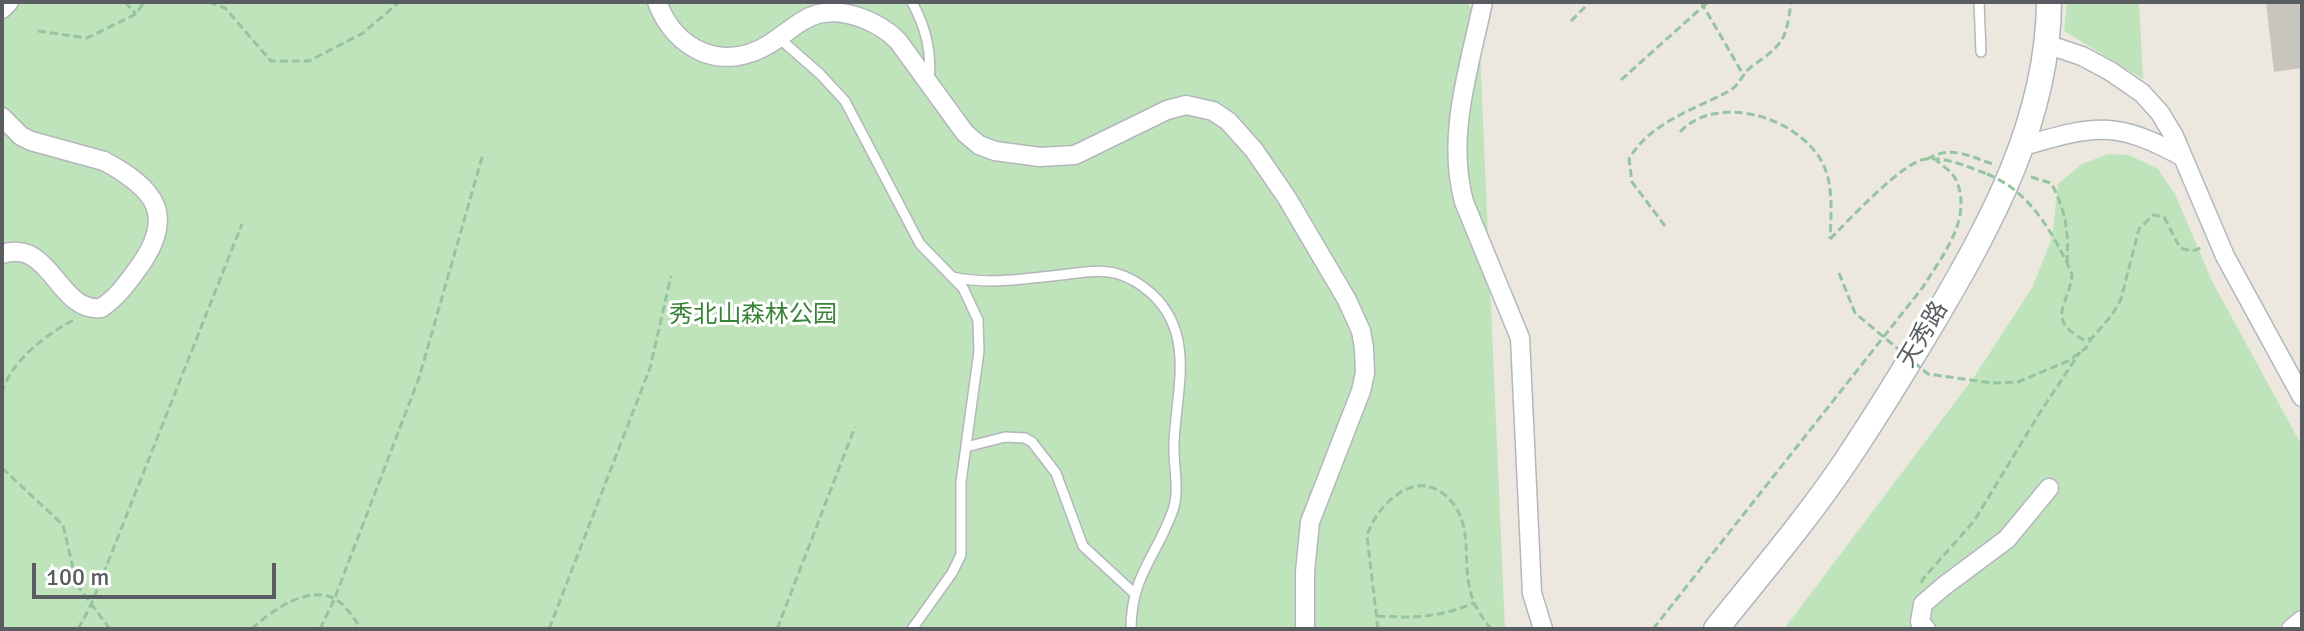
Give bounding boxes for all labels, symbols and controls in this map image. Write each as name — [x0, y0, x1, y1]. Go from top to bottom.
street label: 天秀路 — [1893, 297, 1955, 373]
park label: 秀北山森林公园 — [669, 302, 837, 330]
scale bar — [36, 547, 280, 597]
text: 100 m — [46, 562, 109, 592]

